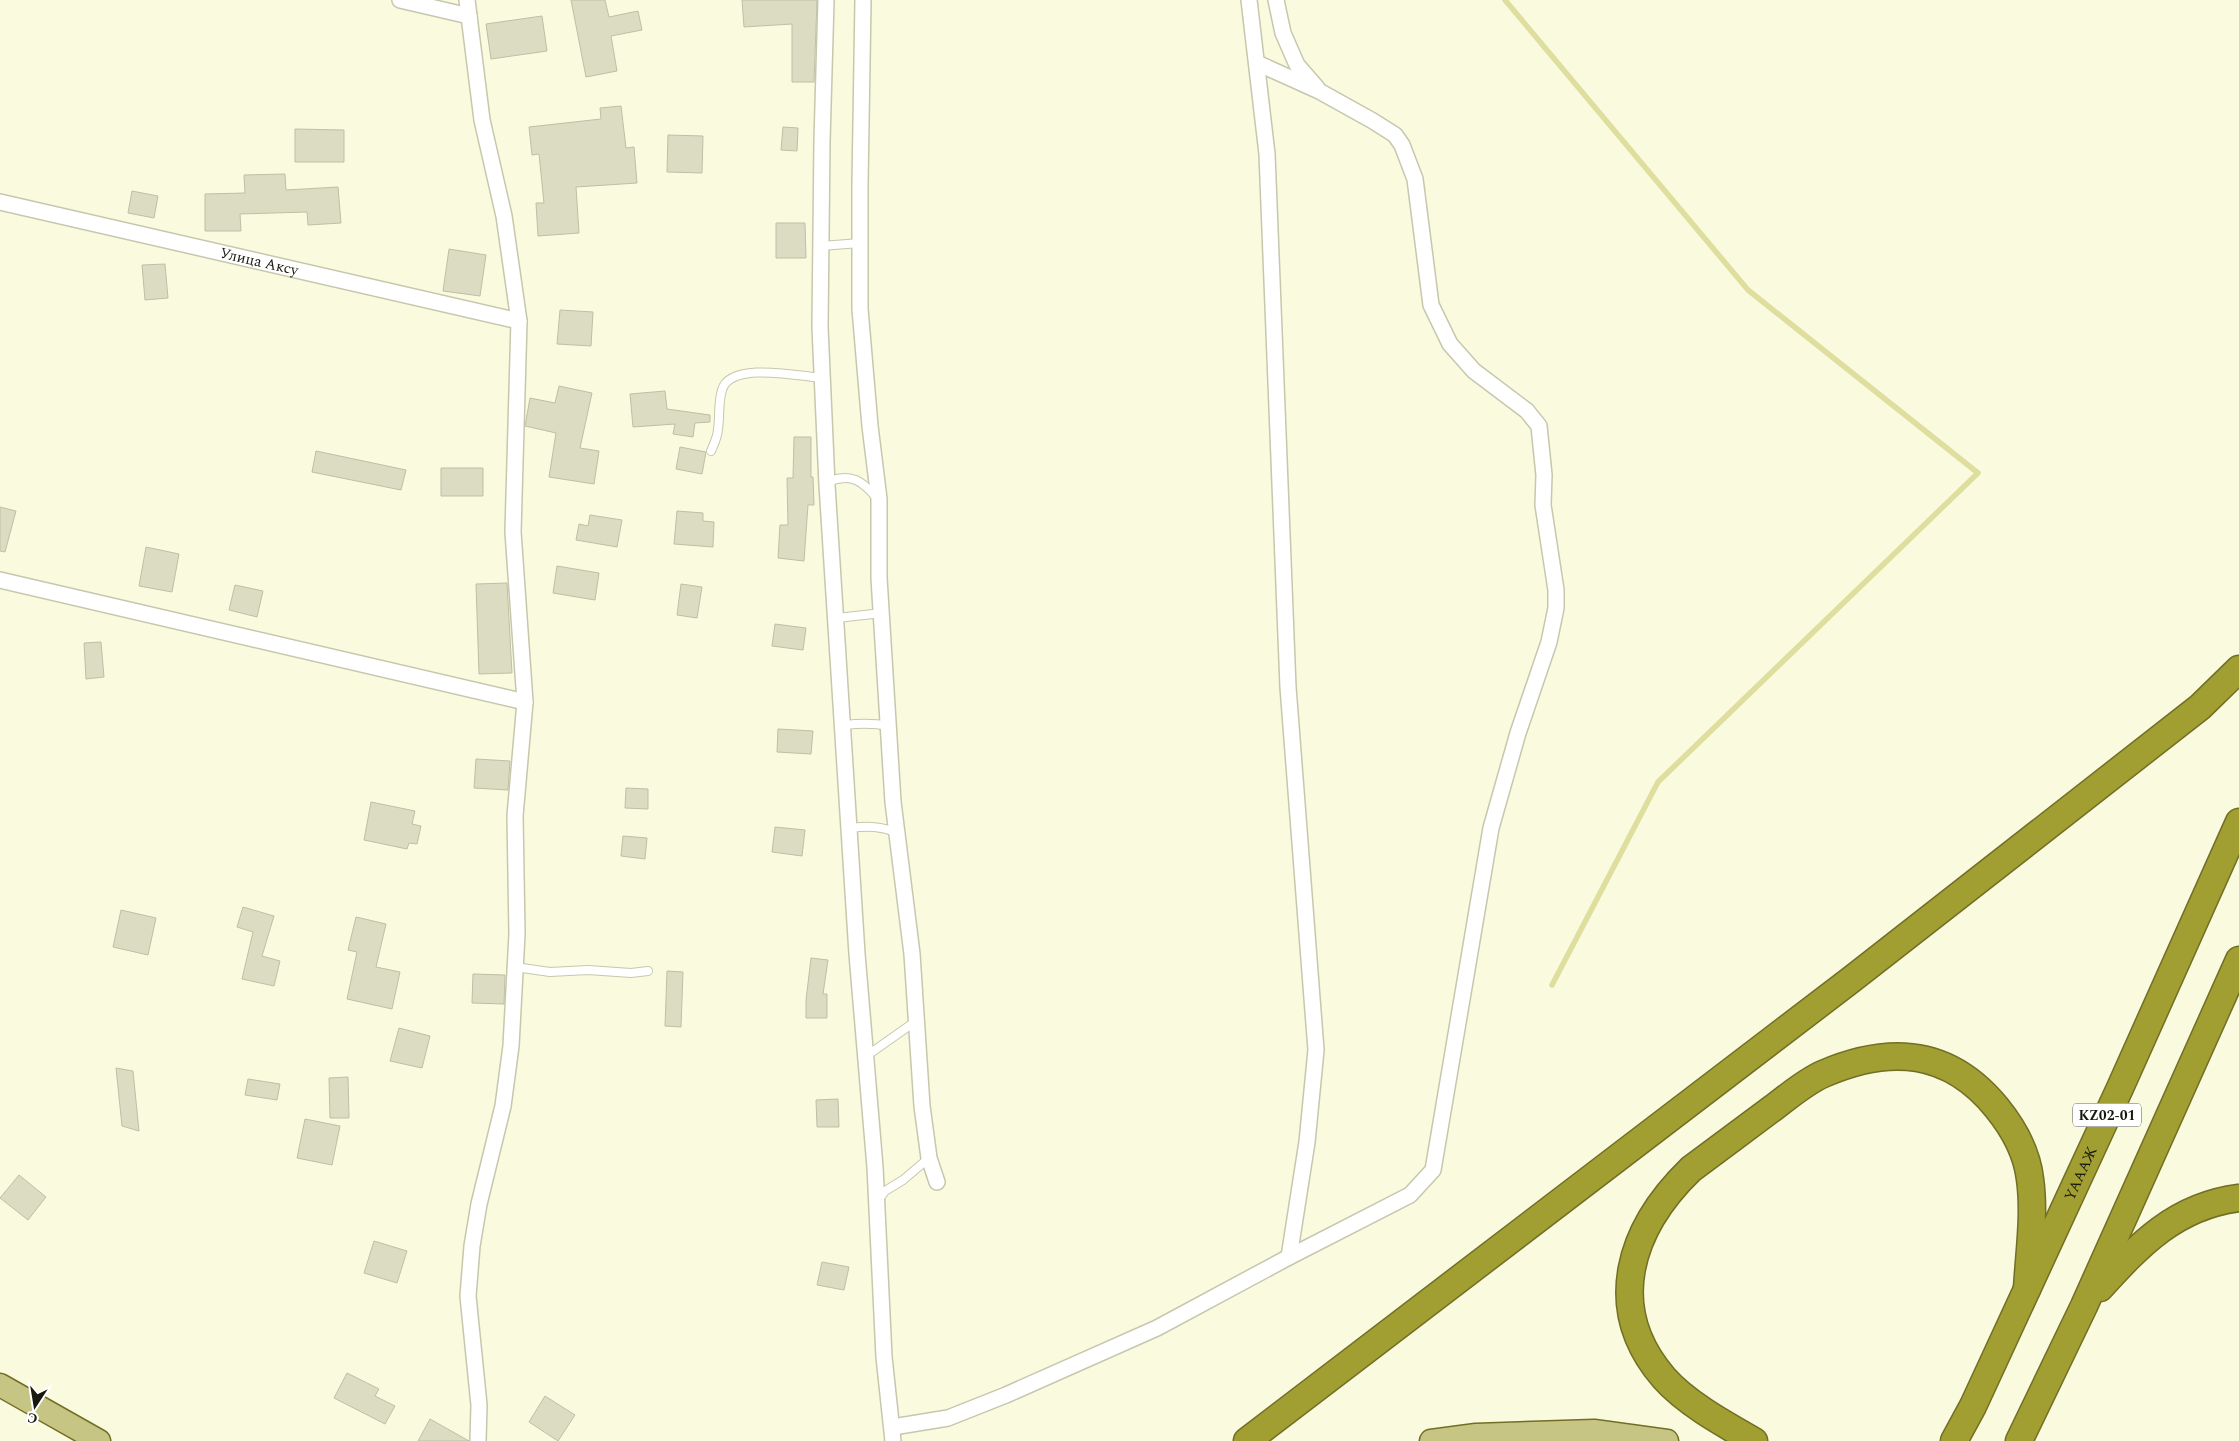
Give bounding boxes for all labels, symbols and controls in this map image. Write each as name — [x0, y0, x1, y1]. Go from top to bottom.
street label: Улица Аксу — [218, 242, 301, 282]
road number: KZ02-01 — [2073, 1104, 2141, 1126]
street label: ҮАААЖ — [2058, 1143, 2103, 1205]
north arrow — [10, 1381, 60, 1431]
text: С — [25, 1407, 39, 1430]

